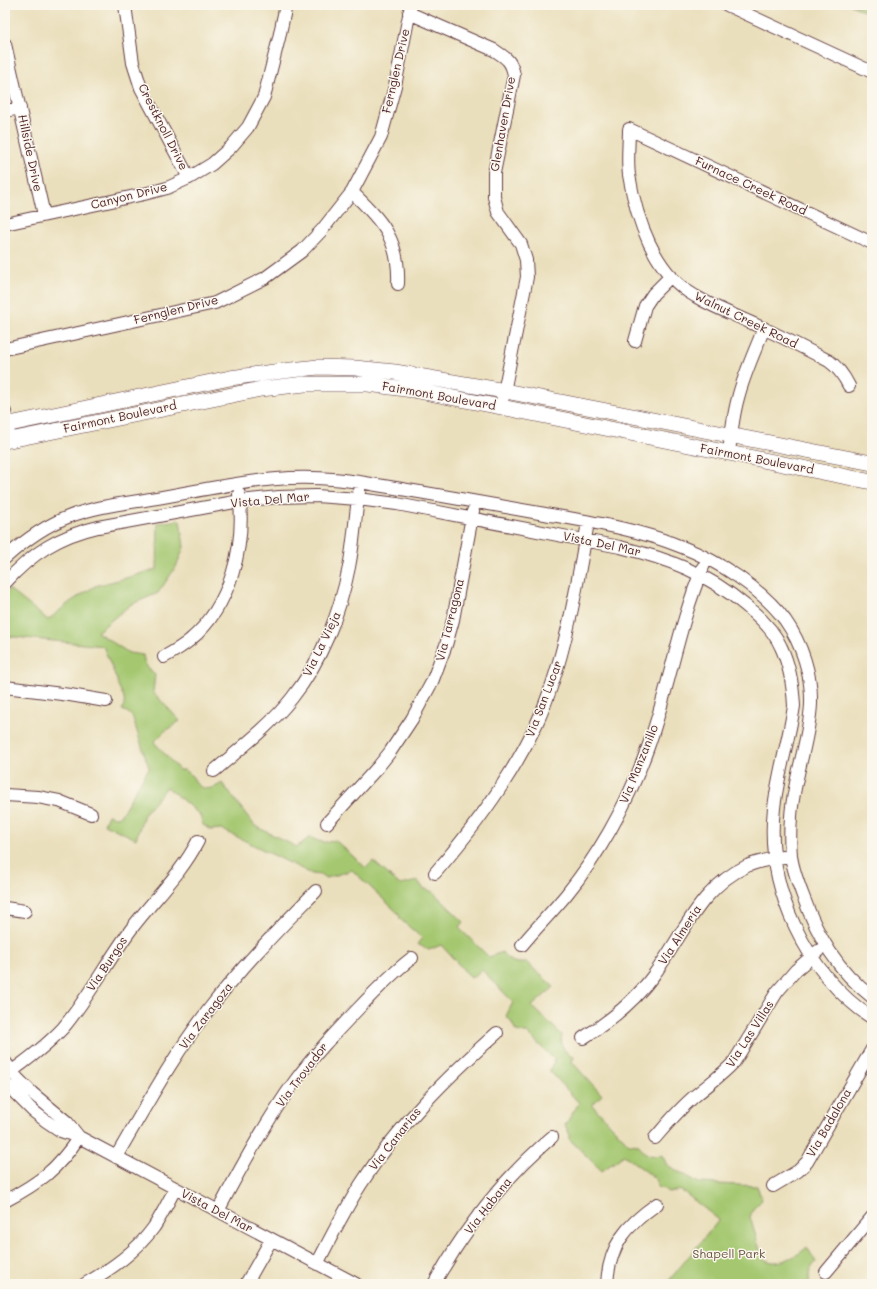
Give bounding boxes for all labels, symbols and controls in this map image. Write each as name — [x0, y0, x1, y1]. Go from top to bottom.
street label: Fernglen Drive — [378, 27, 413, 115]
street label: Glenhaven Drive — [486, 75, 518, 173]
street label: Crestknoll Drive — [135, 81, 193, 172]
street label: Hillside Drive — [15, 113, 47, 193]
street label: Furnace Creek Road — [693, 152, 810, 218]
street label: Canyon Drive — [89, 178, 169, 212]
street label: Walnut Creek Road — [692, 287, 801, 351]
street label: Fernglen Drive — [132, 291, 220, 327]
street label: Fairmont Boulevard — [381, 377, 498, 413]
street label: Fairmont Boulevard — [62, 396, 178, 436]
street label: Fairmont Boulevard — [699, 439, 816, 477]
street label: Vista Del Mar — [230, 488, 310, 510]
street label: Vista Del Mar — [562, 527, 643, 559]
street label: Via Tarragona — [431, 577, 467, 663]
street label: Via La Vieja — [298, 608, 344, 679]
street label: Via San Lucar — [521, 658, 565, 739]
street label: Via Manzanillo — [615, 722, 661, 806]
street label: Via Almeria — [654, 902, 704, 967]
street label: Via Burgos — [82, 933, 130, 994]
street label: Via Zaragoza — [175, 979, 236, 1052]
street label: Via Las Villas — [722, 997, 777, 1070]
street label: Via Trovador — [272, 1039, 331, 1110]
street label: Via Badalona — [802, 1085, 854, 1160]
street label: Via Canarias — [365, 1103, 424, 1173]
street label: Via Habana — [460, 1174, 514, 1237]
street label: Vista Del Mar — [179, 1184, 256, 1236]
park label: Shapell Park — [693, 1245, 765, 1261]

